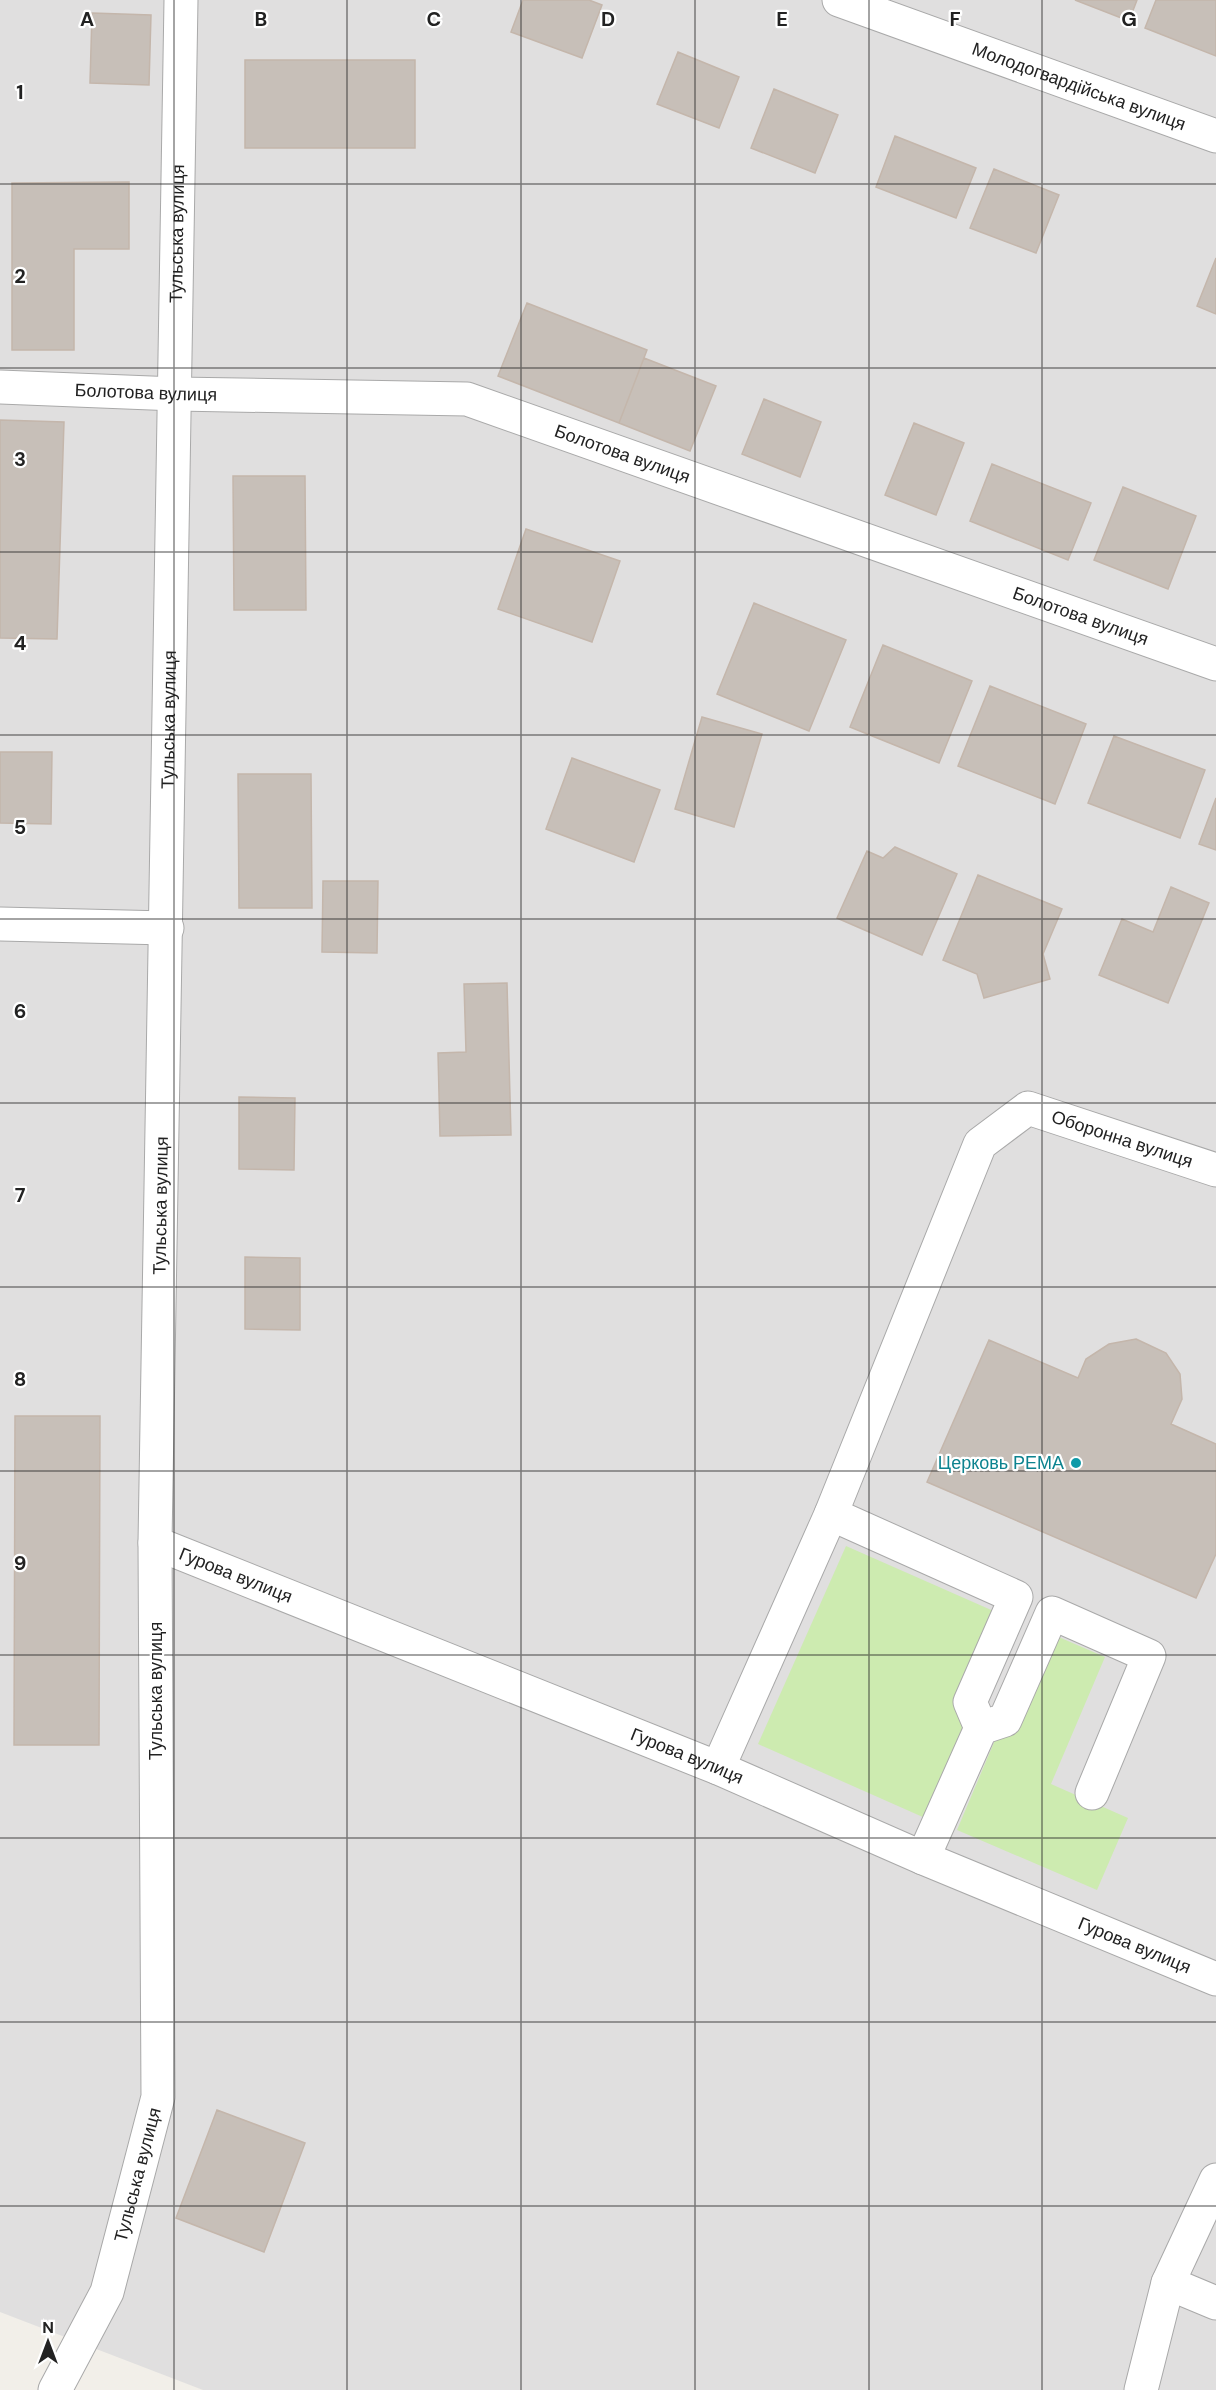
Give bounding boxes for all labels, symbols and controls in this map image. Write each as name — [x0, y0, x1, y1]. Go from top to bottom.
text: A — [80, 6, 94, 32]
text: B — [255, 6, 267, 32]
text: C — [427, 6, 441, 32]
text: D — [601, 6, 615, 32]
text: E — [776, 6, 788, 32]
text: F — [949, 6, 961, 32]
text: G — [1121, 6, 1137, 32]
street label: Молодогвардійська вулиця — [969, 37, 1189, 136]
text: 1 — [16, 79, 24, 105]
street label: Тульська вулиця — [164, 164, 190, 303]
text: 2 — [14, 263, 26, 289]
street label: Болотова вулиця — [74, 378, 217, 407]
street label: Болотова вулиця — [551, 419, 694, 489]
text: 3 — [14, 446, 26, 472]
street label: Болотова вулиця — [1009, 581, 1152, 651]
text: 4 — [14, 630, 27, 656]
street label: Тульська вулиця — [156, 650, 182, 789]
text: 5 — [14, 814, 26, 840]
text: 6 — [14, 998, 26, 1024]
street label: Оборонна вулиця — [1048, 1105, 1196, 1174]
street label: Тульська вулиця — [148, 1136, 174, 1275]
text: 7 — [15, 1182, 26, 1208]
text: 8 — [14, 1366, 26, 1392]
place label: Церковь РЕМА — [938, 1451, 1064, 1475]
marker: Церковь РЕМА — [1069, 1456, 1083, 1470]
street label: Гурова вулиця — [176, 1542, 296, 1609]
text: 9 — [14, 1550, 26, 1576]
street label: Тульська вулиця — [144, 1622, 168, 1760]
street label: Гурова вулиця — [627, 1722, 747, 1790]
street label: Гурова вулиця — [1074, 1911, 1195, 1979]
street label: Тульська вулиця — [109, 2105, 167, 2245]
north arrow — [18, 2312, 78, 2372]
text: N — [42, 2317, 54, 2338]

